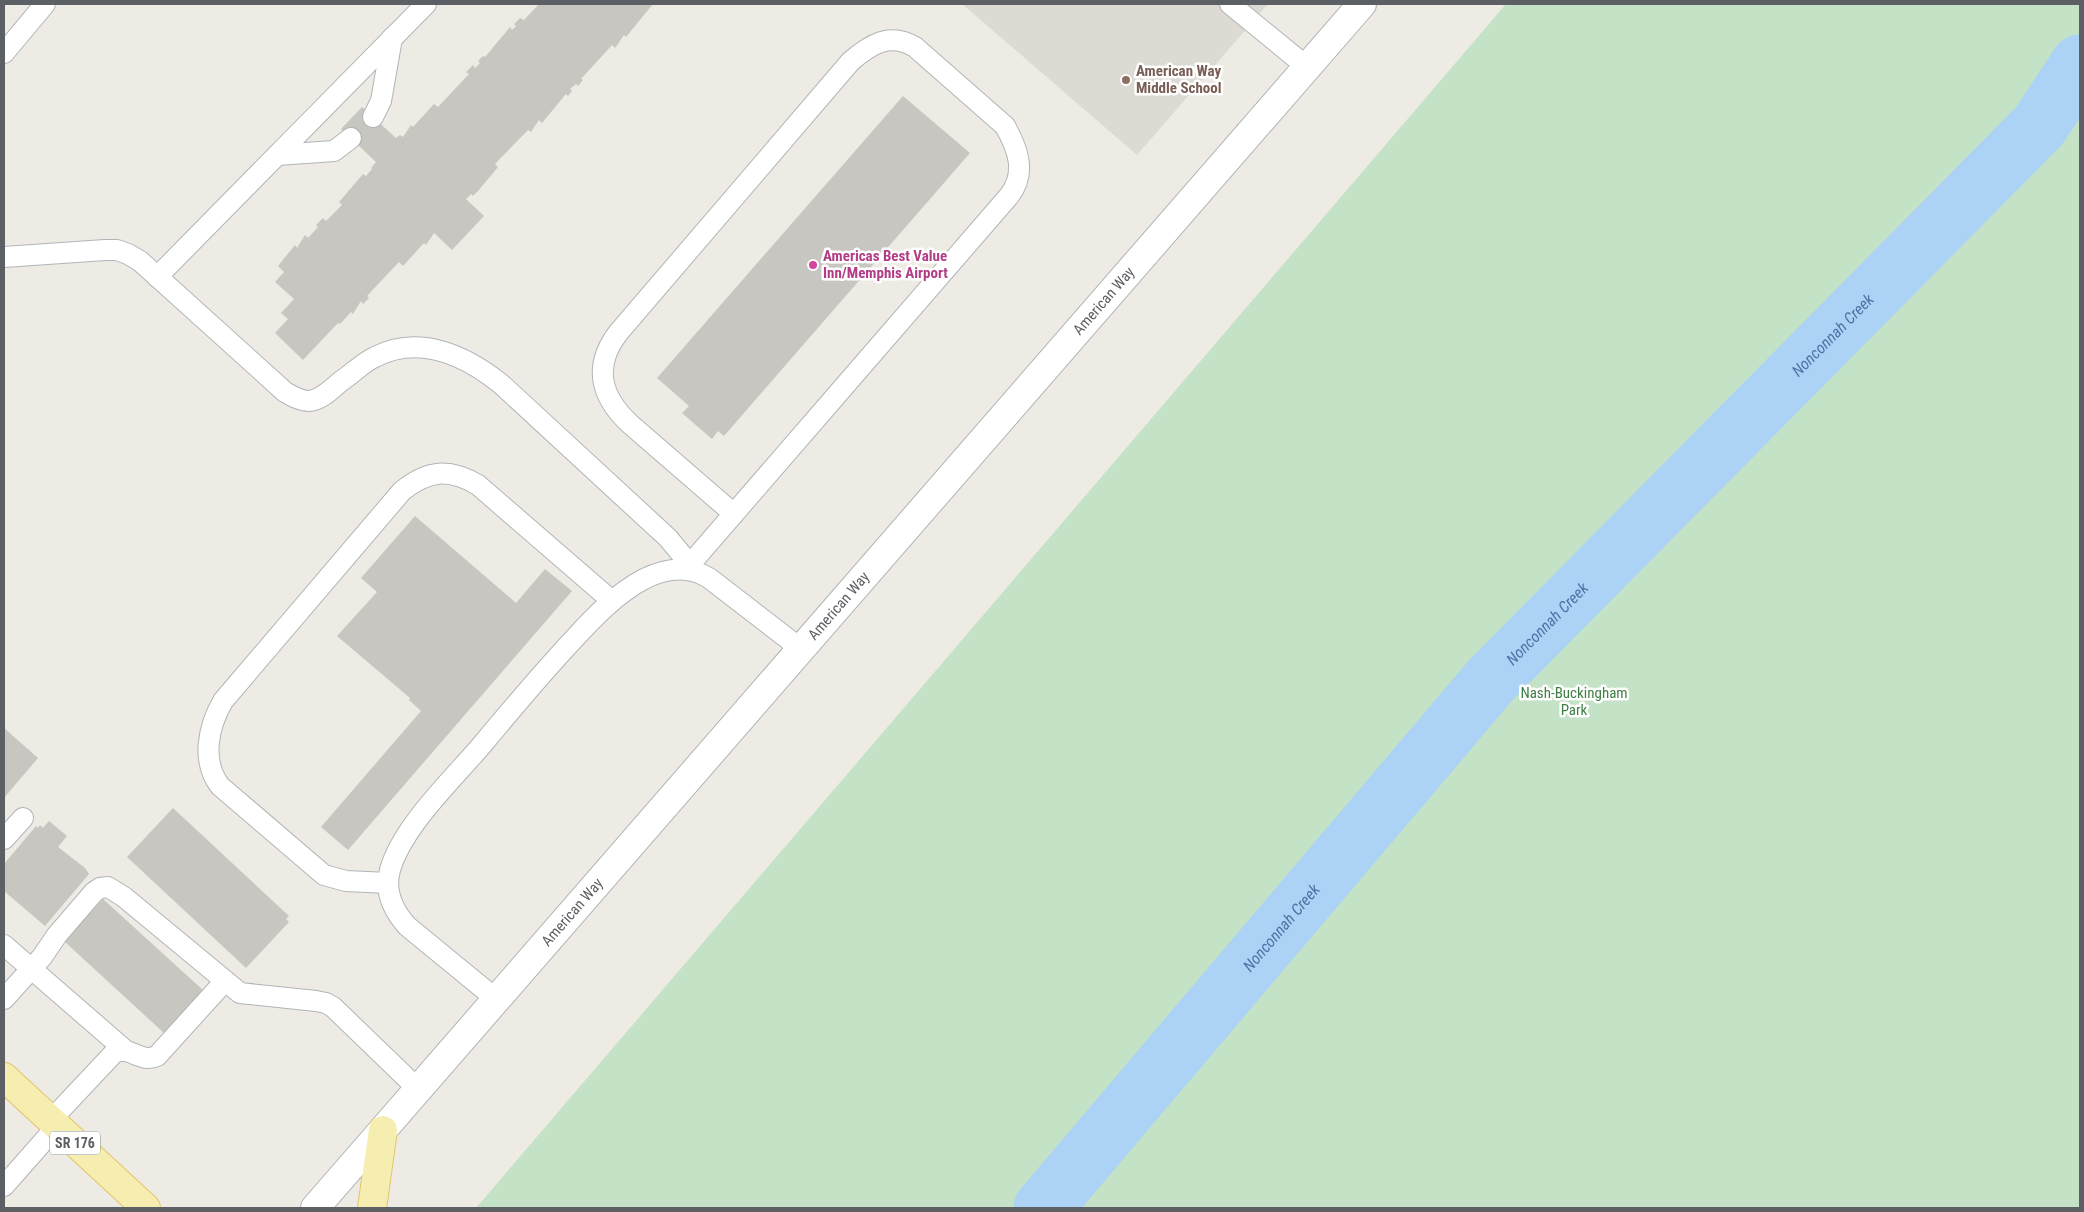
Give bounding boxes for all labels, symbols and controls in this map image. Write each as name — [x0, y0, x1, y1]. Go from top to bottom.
place label: American Way Middle School — [1136, 62, 1222, 97]
marker: American Way Middle School — [1120, 74, 1132, 86]
place label: Americas Best Value Inn/Memphis Airport — [823, 247, 948, 282]
marker: Americas Best Value Inn/Memphis Airport — [807, 259, 819, 271]
street label: American Way — [1069, 263, 1138, 339]
water label: Nonconnah Creek — [1788, 289, 1878, 380]
street label: American Way — [804, 568, 873, 644]
water label: Nonconnah Creek — [1502, 578, 1593, 669]
park label: Nash-Buckingham Park — [1520, 684, 1628, 719]
street label: American Way — [538, 874, 607, 950]
water label: Nonconnah Creek — [1239, 879, 1324, 975]
road number: SR 176 — [50, 1132, 100, 1154]

